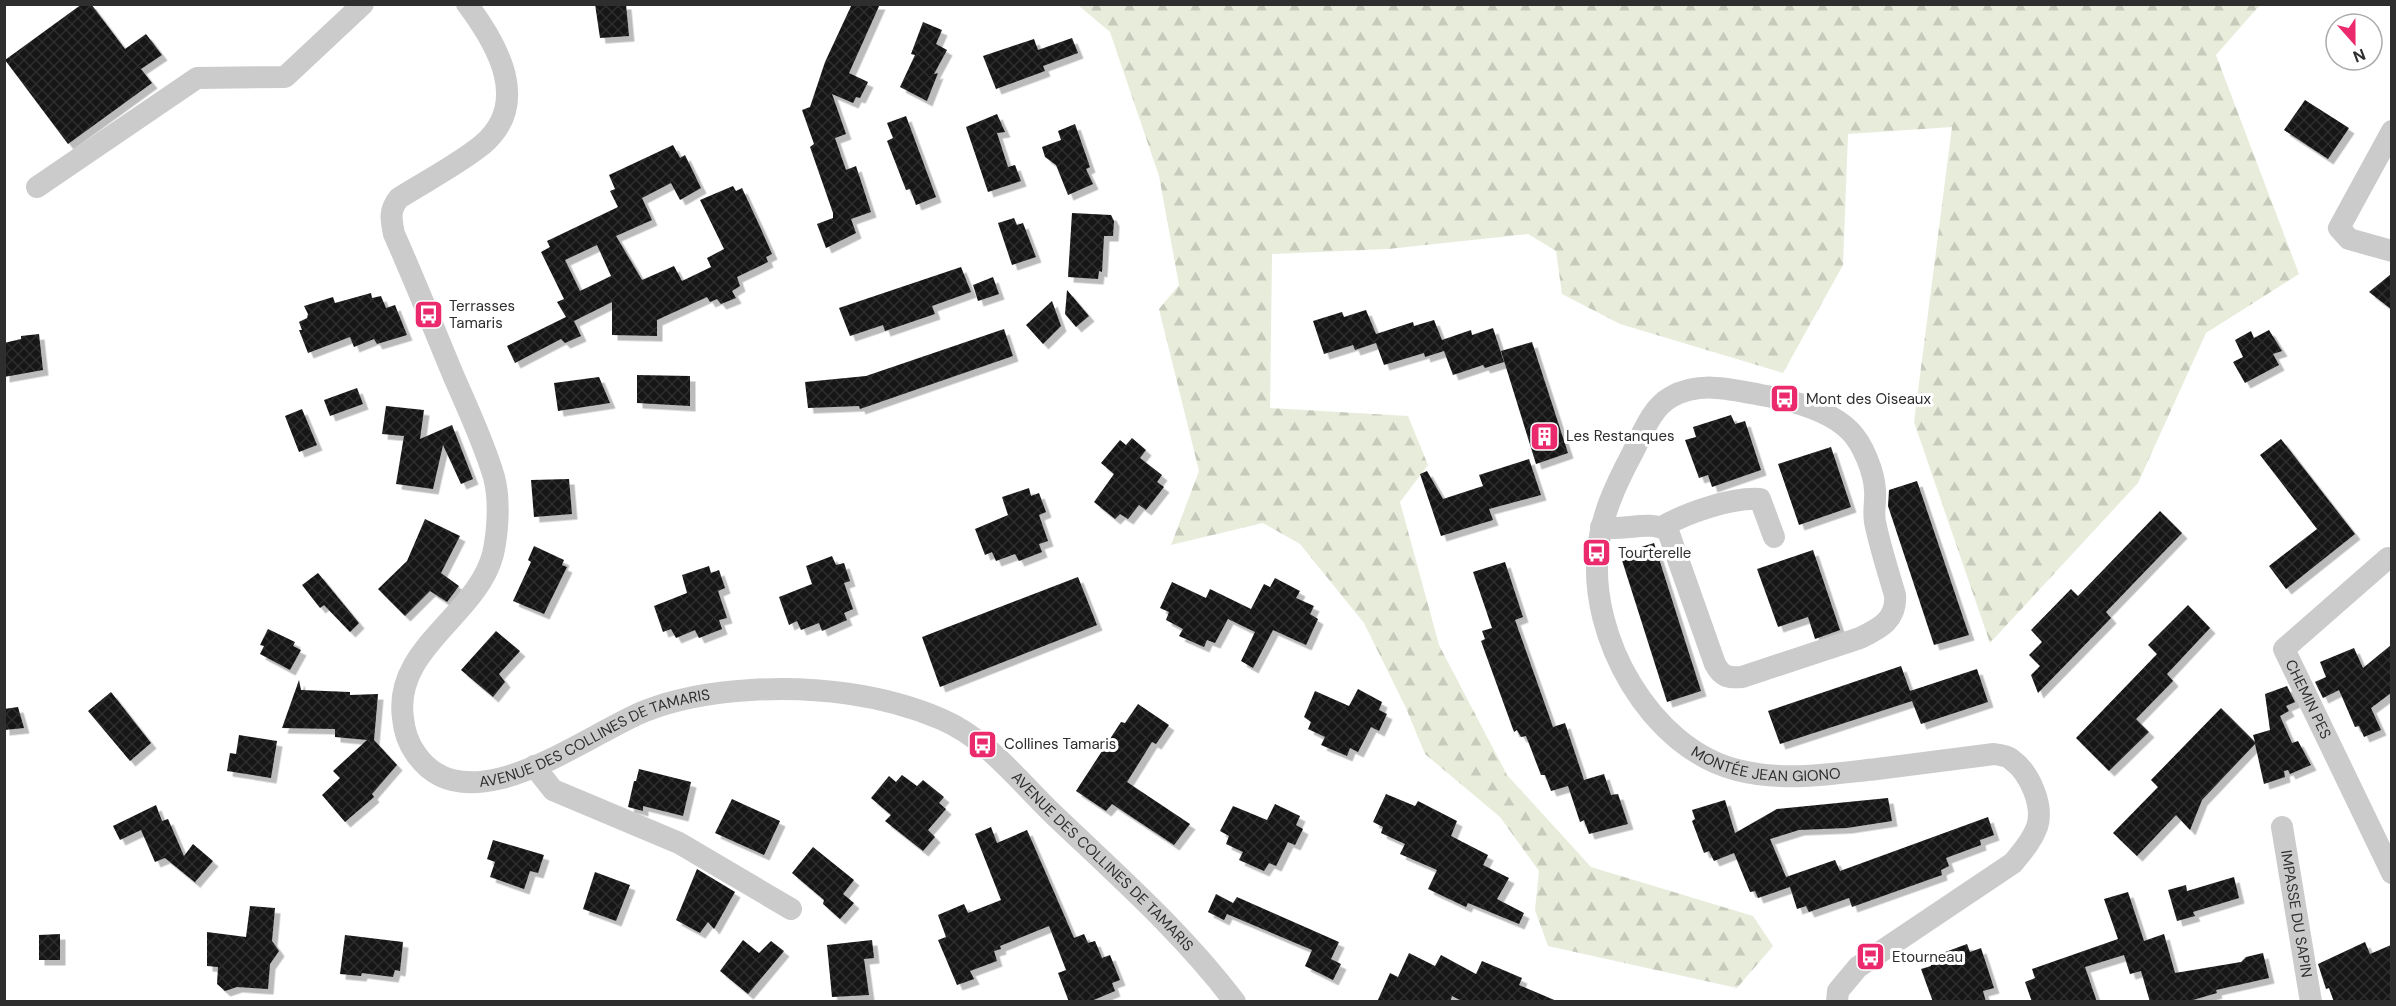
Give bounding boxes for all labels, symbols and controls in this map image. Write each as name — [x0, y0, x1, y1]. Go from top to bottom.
north arrow — [2324, 12, 2384, 72]
text: N — [2350, 44, 2368, 67]
place label: Terrasses Tamaris — [449, 296, 515, 333]
bus stop icon: Terrasses Tamaris — [412, 299, 444, 331]
bus stop icon: Mont des Oiseaux — [1769, 383, 1801, 415]
place label: Mont des Oiseaux — [1806, 389, 1931, 409]
building icon: Les Restanques — [1529, 420, 1561, 452]
place label: Les Restanques — [1566, 426, 1675, 446]
bus stop icon: Tourterelle — [1581, 537, 1613, 569]
place label: Tourterelle — [1618, 543, 1691, 563]
street label: CHEMIN PES — [2281, 656, 2336, 743]
street label: AVENUE DES COLLINES DE TAMARIS — [478, 684, 712, 792]
bus stop icon: Collines Tamaris — [967, 728, 999, 760]
place label: Collines Tamaris — [1004, 734, 1116, 754]
street label: MONTÉE JEAN GIONO — [1687, 742, 1841, 786]
street label: AVENUE DES COLLINES DE TAMARIS — [1007, 767, 1198, 956]
street label: IMPASSE DU SAPIN — [2276, 849, 2317, 979]
bus stop icon: Etourneau — [1855, 941, 1887, 973]
place label: Etourneau — [1892, 947, 1963, 967]

